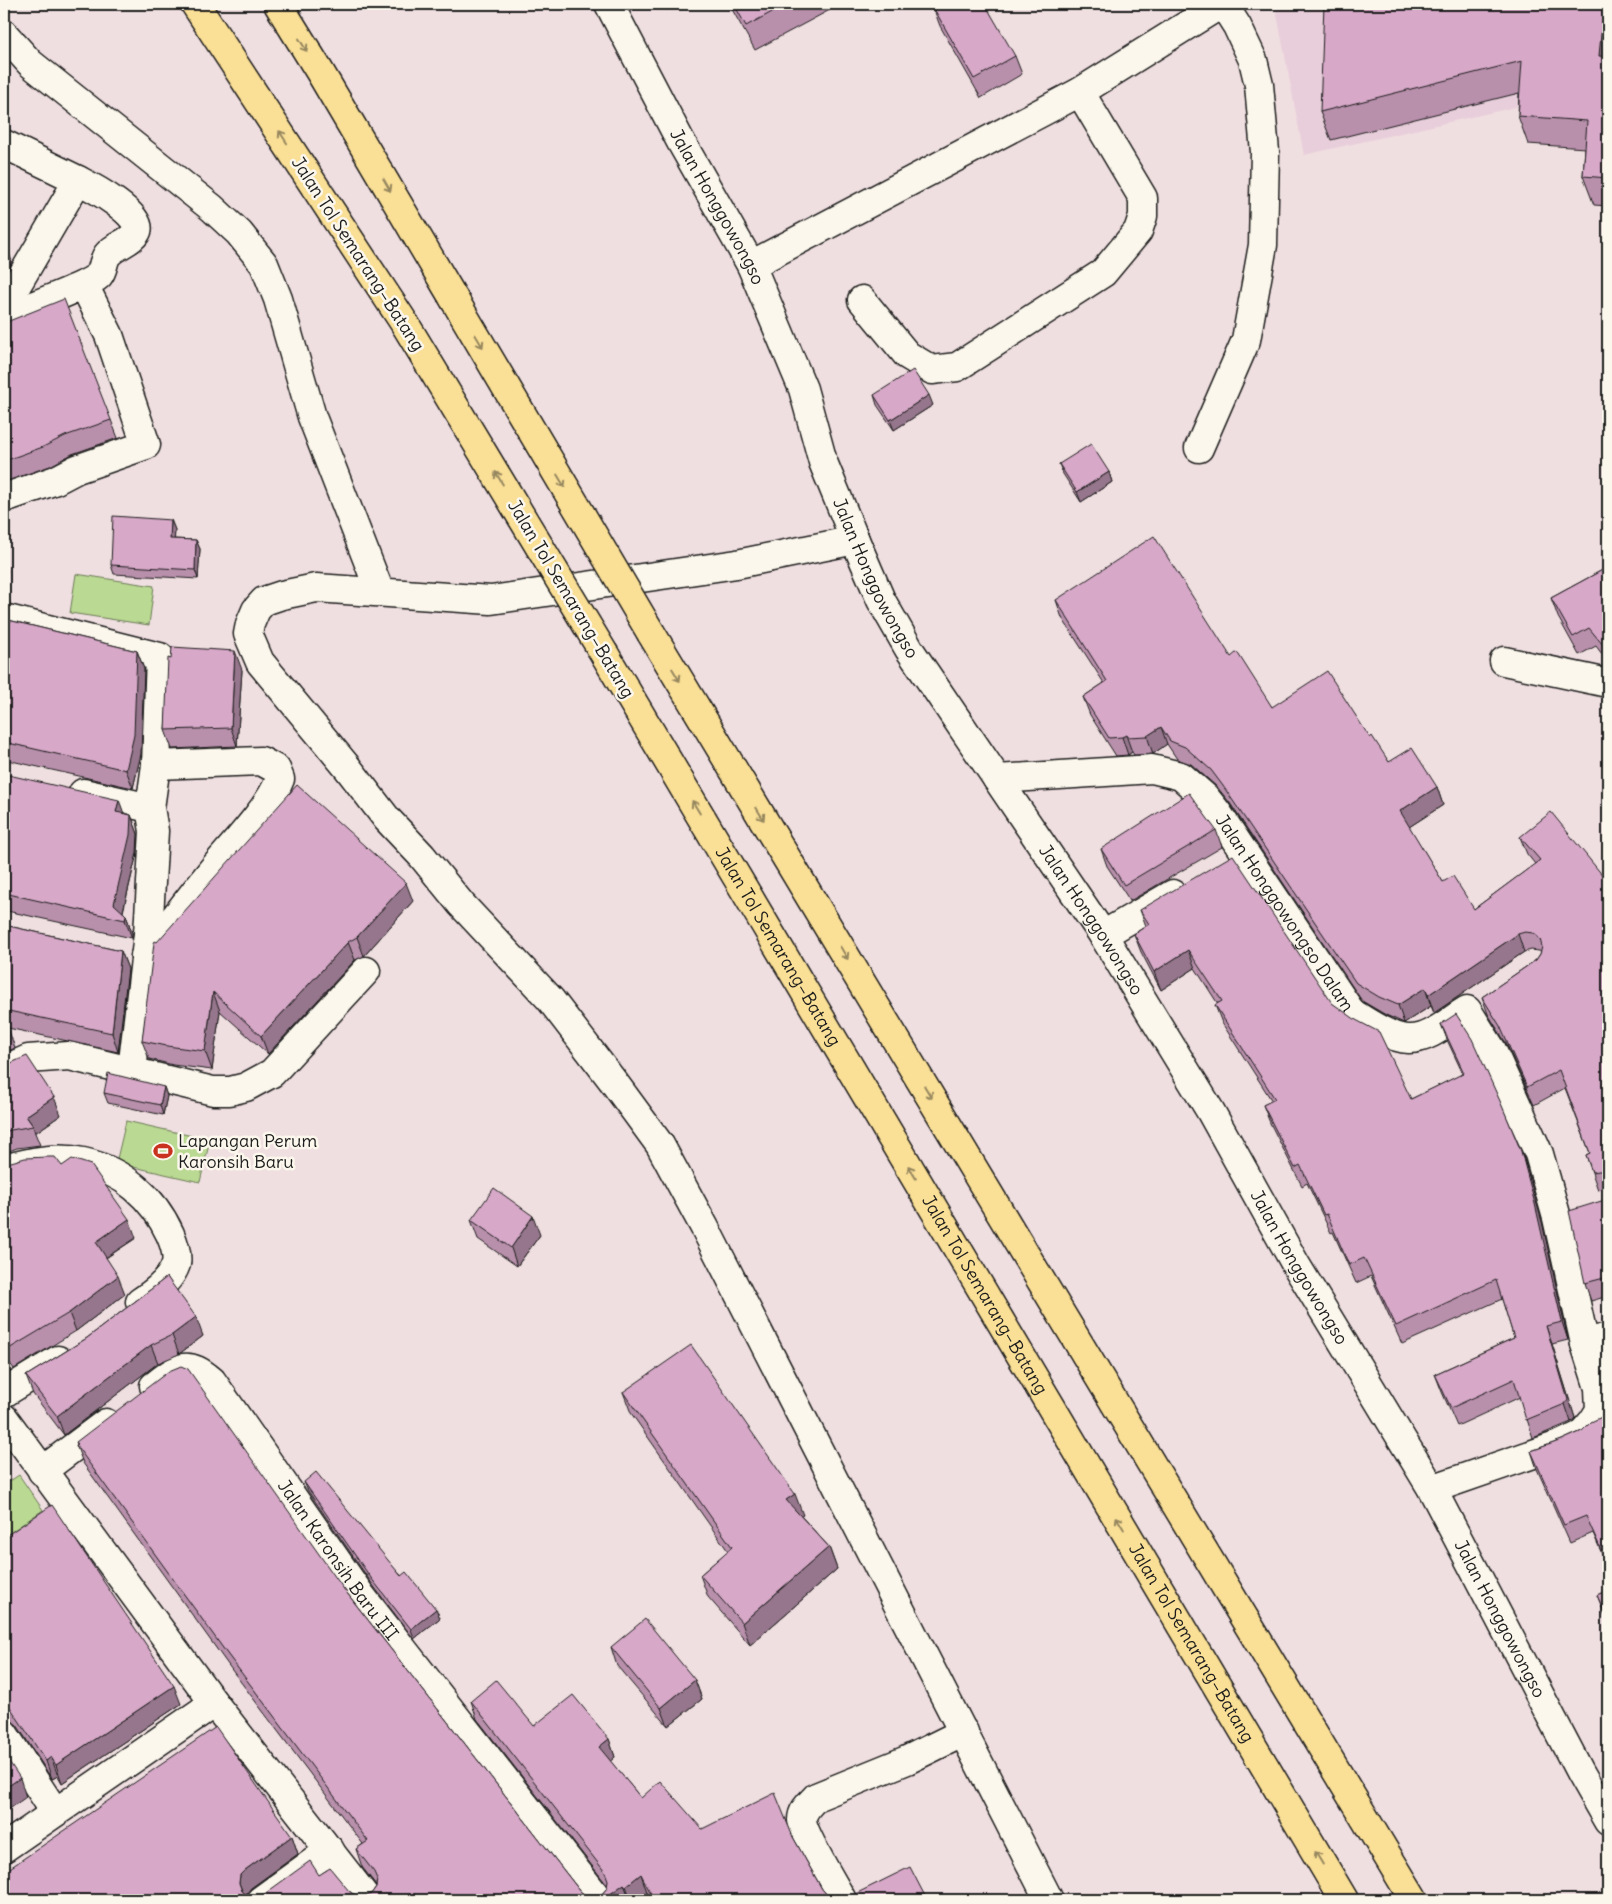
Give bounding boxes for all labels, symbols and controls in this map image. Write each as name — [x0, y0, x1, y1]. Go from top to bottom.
one-way arrow — [299, 38, 309, 52]
street label: Jalan Honggowongso — [665, 125, 770, 288]
one-way arrow — [278, 131, 288, 145]
street label: Jalan Tol Semarang–Batang — [287, 152, 430, 355]
one-way arrow — [382, 177, 392, 191]
one-way arrow — [474, 334, 484, 348]
one-way arrow — [493, 472, 503, 486]
one-way arrow — [557, 474, 567, 488]
street label: Jalan Honggowongso — [828, 494, 924, 663]
street label: Jalan Tol Semarang–Batang — [503, 495, 640, 702]
one-way arrow — [672, 667, 682, 681]
one-way arrow — [690, 800, 700, 814]
one-way arrow — [756, 806, 766, 820]
street label: Jalan Honggowongso Dalam — [1211, 810, 1360, 1016]
street label: Jalan Honggowongso — [1034, 840, 1149, 999]
street label: Jalan Tol Semarang–Batang — [710, 842, 847, 1050]
one-way arrow — [840, 946, 850, 960]
one-way arrow — [923, 1085, 933, 1099]
place label: Lapangan Perum Karonsih Baru — [178, 1129, 318, 1173]
sports icon: Lapangan Perum Karonsih Baru — [152, 1140, 174, 1162]
one-way arrow — [907, 1166, 917, 1180]
street label: Jalan Honggowongso — [1246, 1186, 1354, 1349]
street label: Jalan Tol Semarang–Batang — [917, 1191, 1053, 1398]
street label: Jalan Karonsih Baru III — [273, 1475, 404, 1645]
one-way arrow — [1115, 1516, 1125, 1530]
street label: Jalan Honggowongso — [1450, 1536, 1551, 1702]
street label: Jalan Tol Semarang–Batang — [1124, 1539, 1260, 1747]
one-way arrow — [1314, 1852, 1324, 1866]

